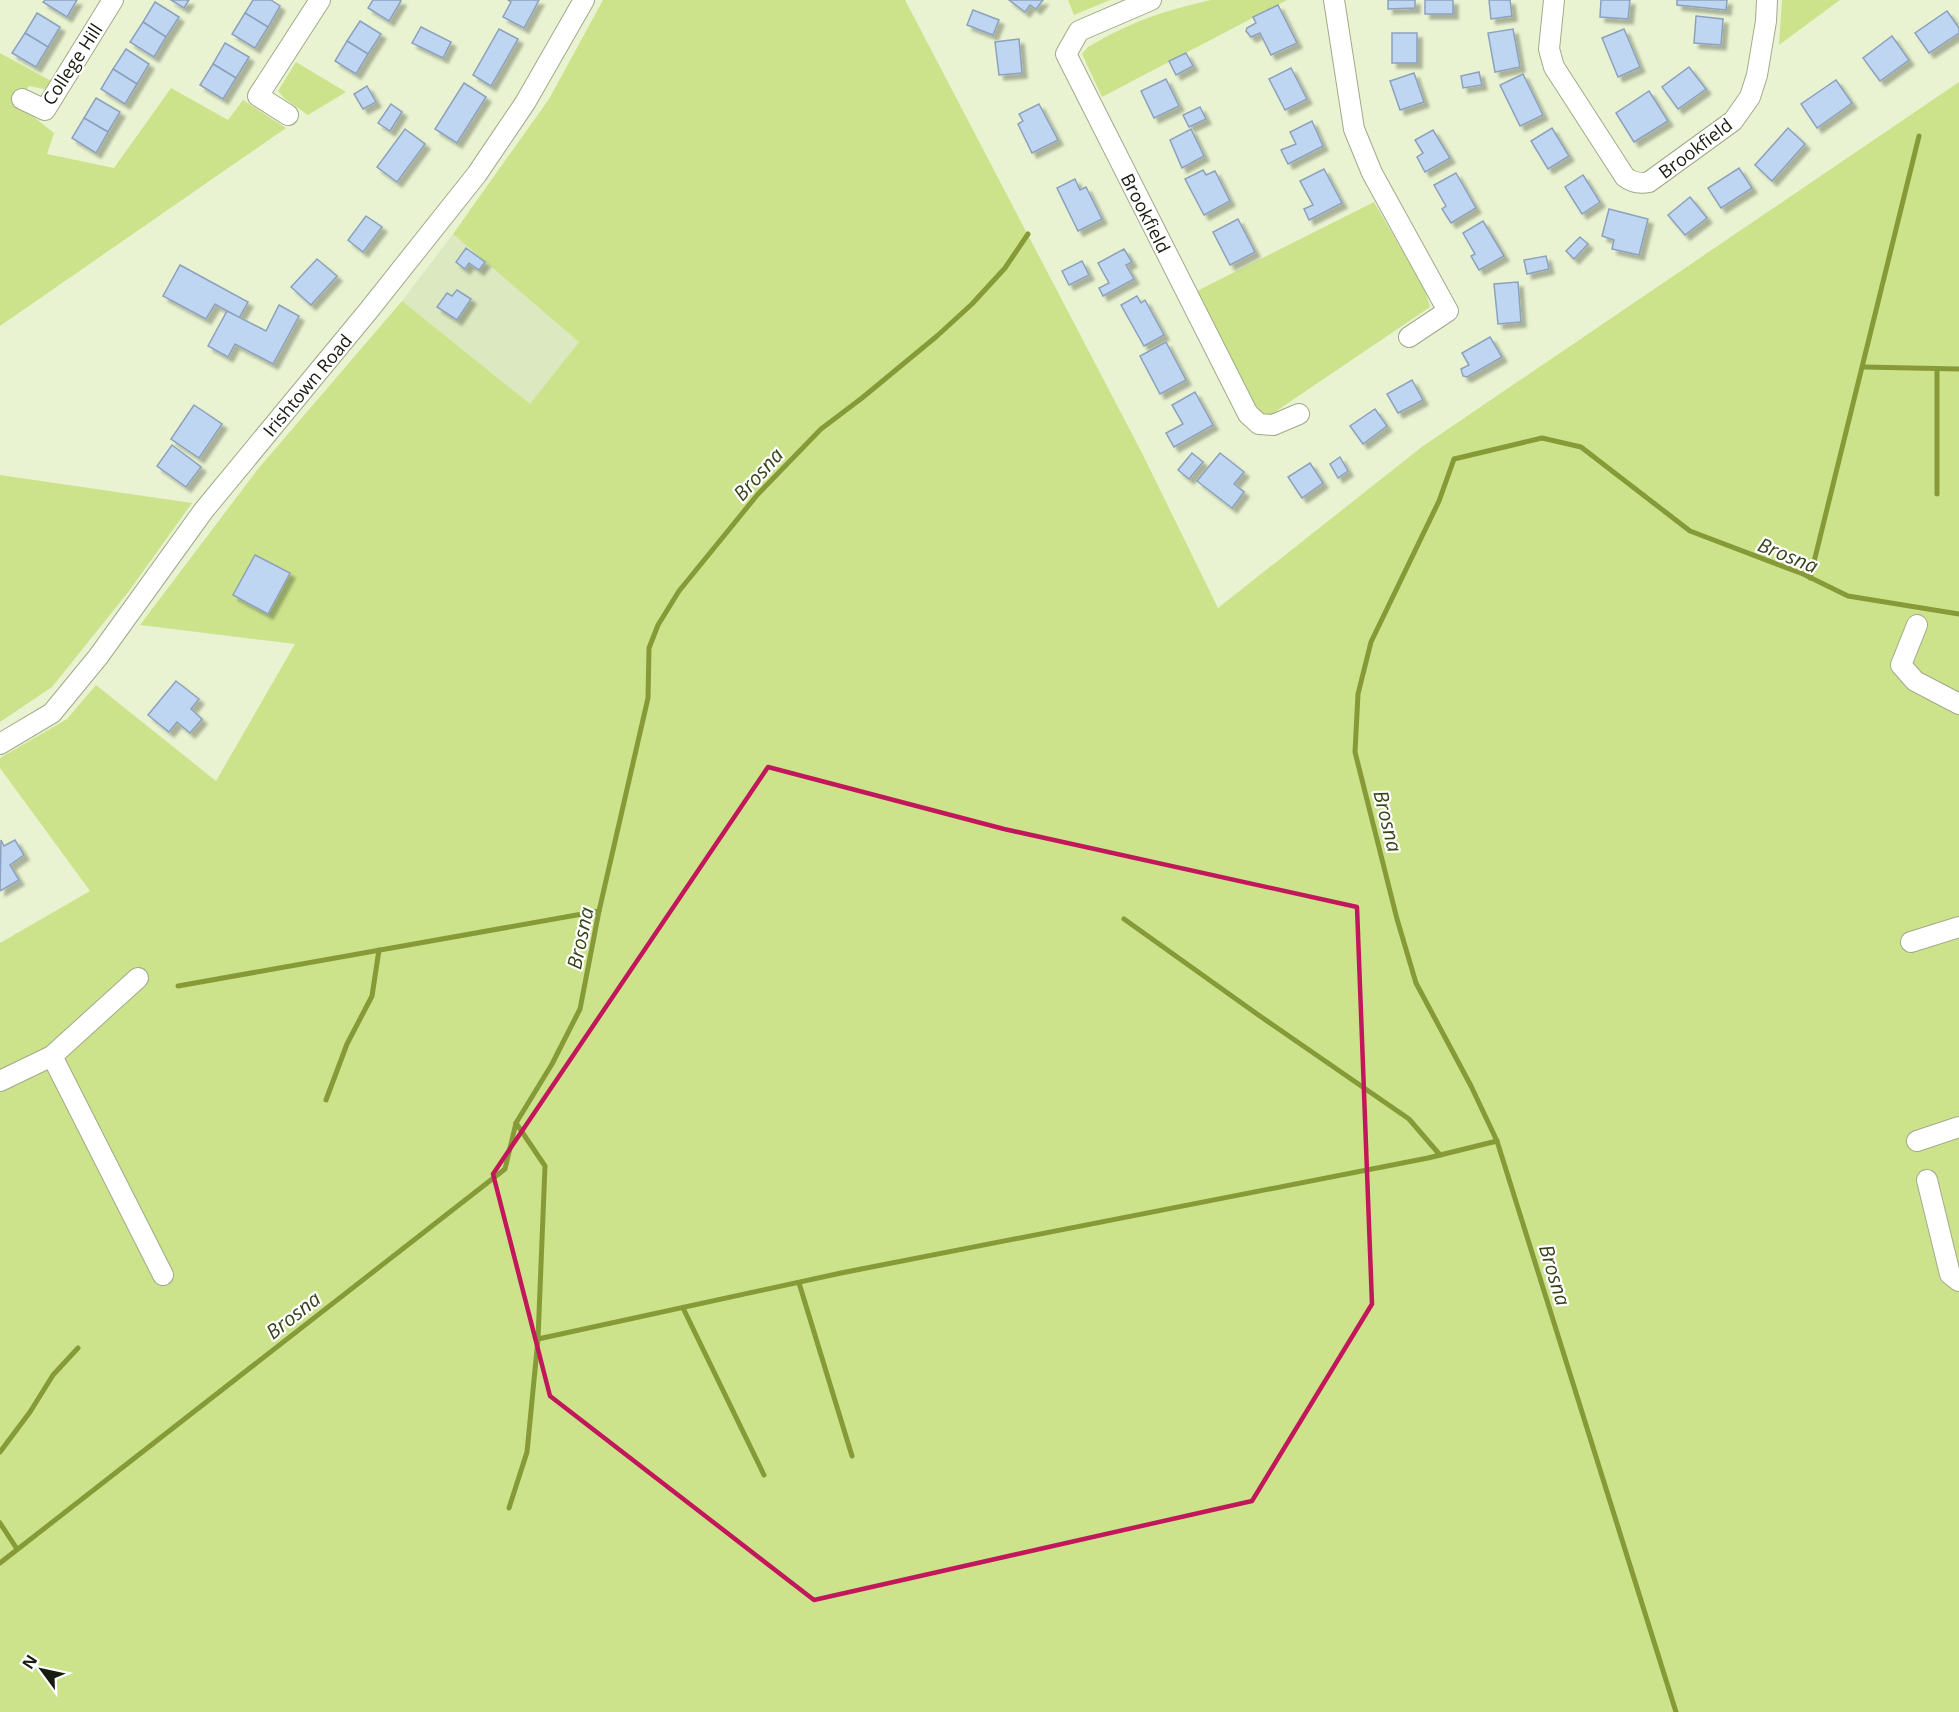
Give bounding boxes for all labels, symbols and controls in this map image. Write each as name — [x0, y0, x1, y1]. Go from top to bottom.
street label: College Hill — [37, 19, 107, 109]
street label: Brookfield — [1653, 112, 1737, 184]
street label: Brookfield — [1116, 169, 1176, 257]
street label: Irishtown Road — [257, 329, 357, 441]
water label: Brosna — [727, 442, 789, 506]
water label: Brosna — [1754, 531, 1822, 579]
water label: Brosna — [1367, 787, 1409, 855]
water label: Brosna — [560, 905, 600, 971]
water label: Brosna — [1533, 1241, 1577, 1309]
water label: Brosna — [260, 1285, 326, 1345]
north arrow — [12, 1640, 72, 1700]
text: N — [17, 1650, 42, 1673]

